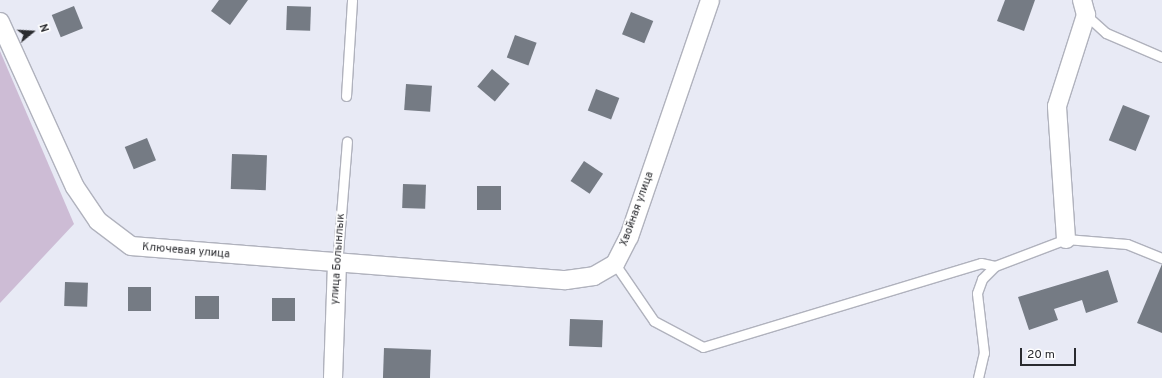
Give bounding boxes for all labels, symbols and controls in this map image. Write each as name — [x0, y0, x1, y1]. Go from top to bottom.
north arrow — [12, 12, 52, 52]
text: N — [36, 22, 51, 34]
street label: Хвойная улица — [617, 170, 657, 248]
street label: улица Болынлык — [328, 213, 348, 305]
street label: Ключевая улица — [142, 241, 230, 261]
scale bar — [1022, 340, 1078, 366]
text: 20 m — [1027, 347, 1055, 363]

